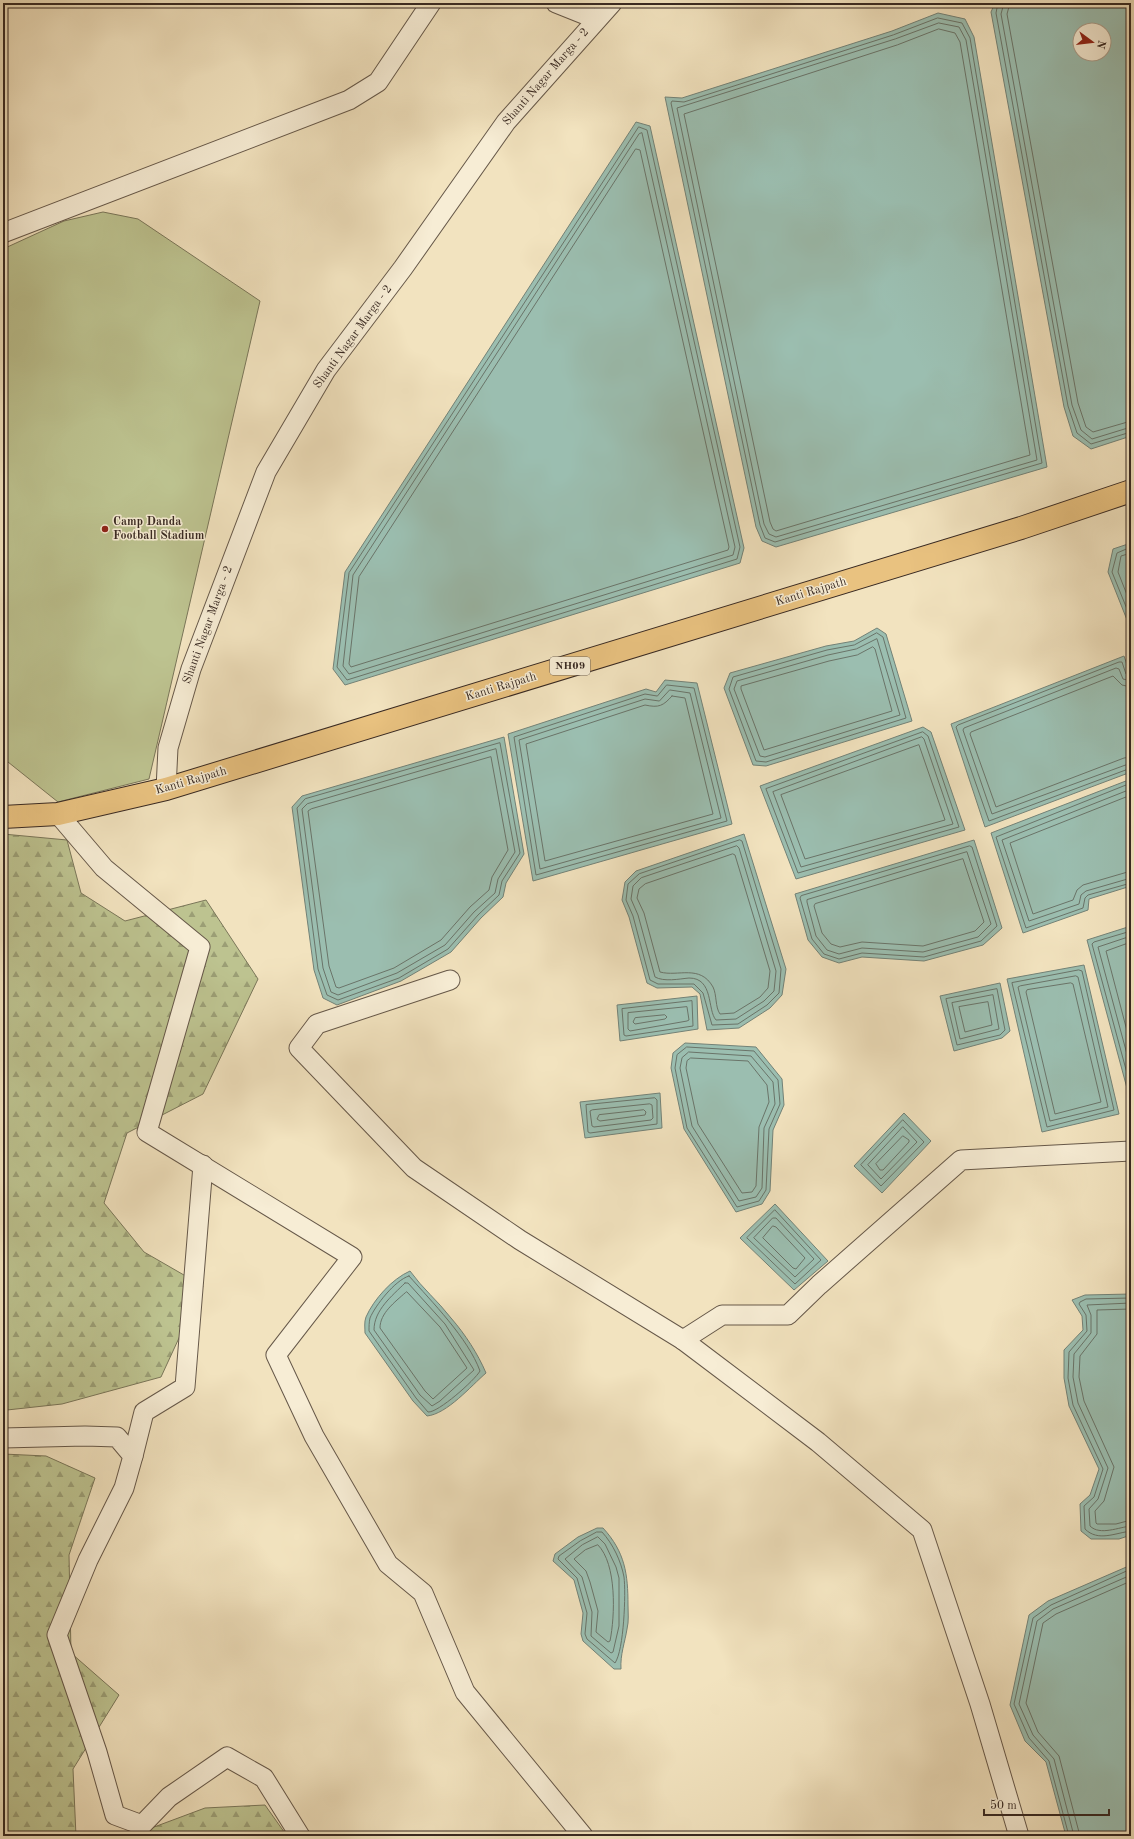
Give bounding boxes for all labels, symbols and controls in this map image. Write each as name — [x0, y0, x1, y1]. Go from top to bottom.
north arrow — [1072, 22, 1112, 62]
street label: Shanti Nagar Marga - 2 — [501, 26, 591, 128]
text: N — [1094, 39, 1107, 50]
street label: Shanti Nagar Marga - 2 — [312, 283, 394, 391]
place label: Camp Danda Football Stadium — [113, 516, 205, 542]
marker: Camp Danda Football Stadium — [100, 524, 110, 534]
street label: Shanti Nagar Marga - 2 — [181, 564, 235, 686]
street label: Kanti Rajpath — [774, 575, 848, 608]
road number: NH09 — [550, 657, 590, 675]
street label: Kanti Rajpath — [464, 670, 538, 703]
street label: Kanti Rajpath — [154, 765, 228, 797]
scale bar — [984, 1791, 1109, 1817]
text: 50 m — [990, 1799, 1017, 1812]

